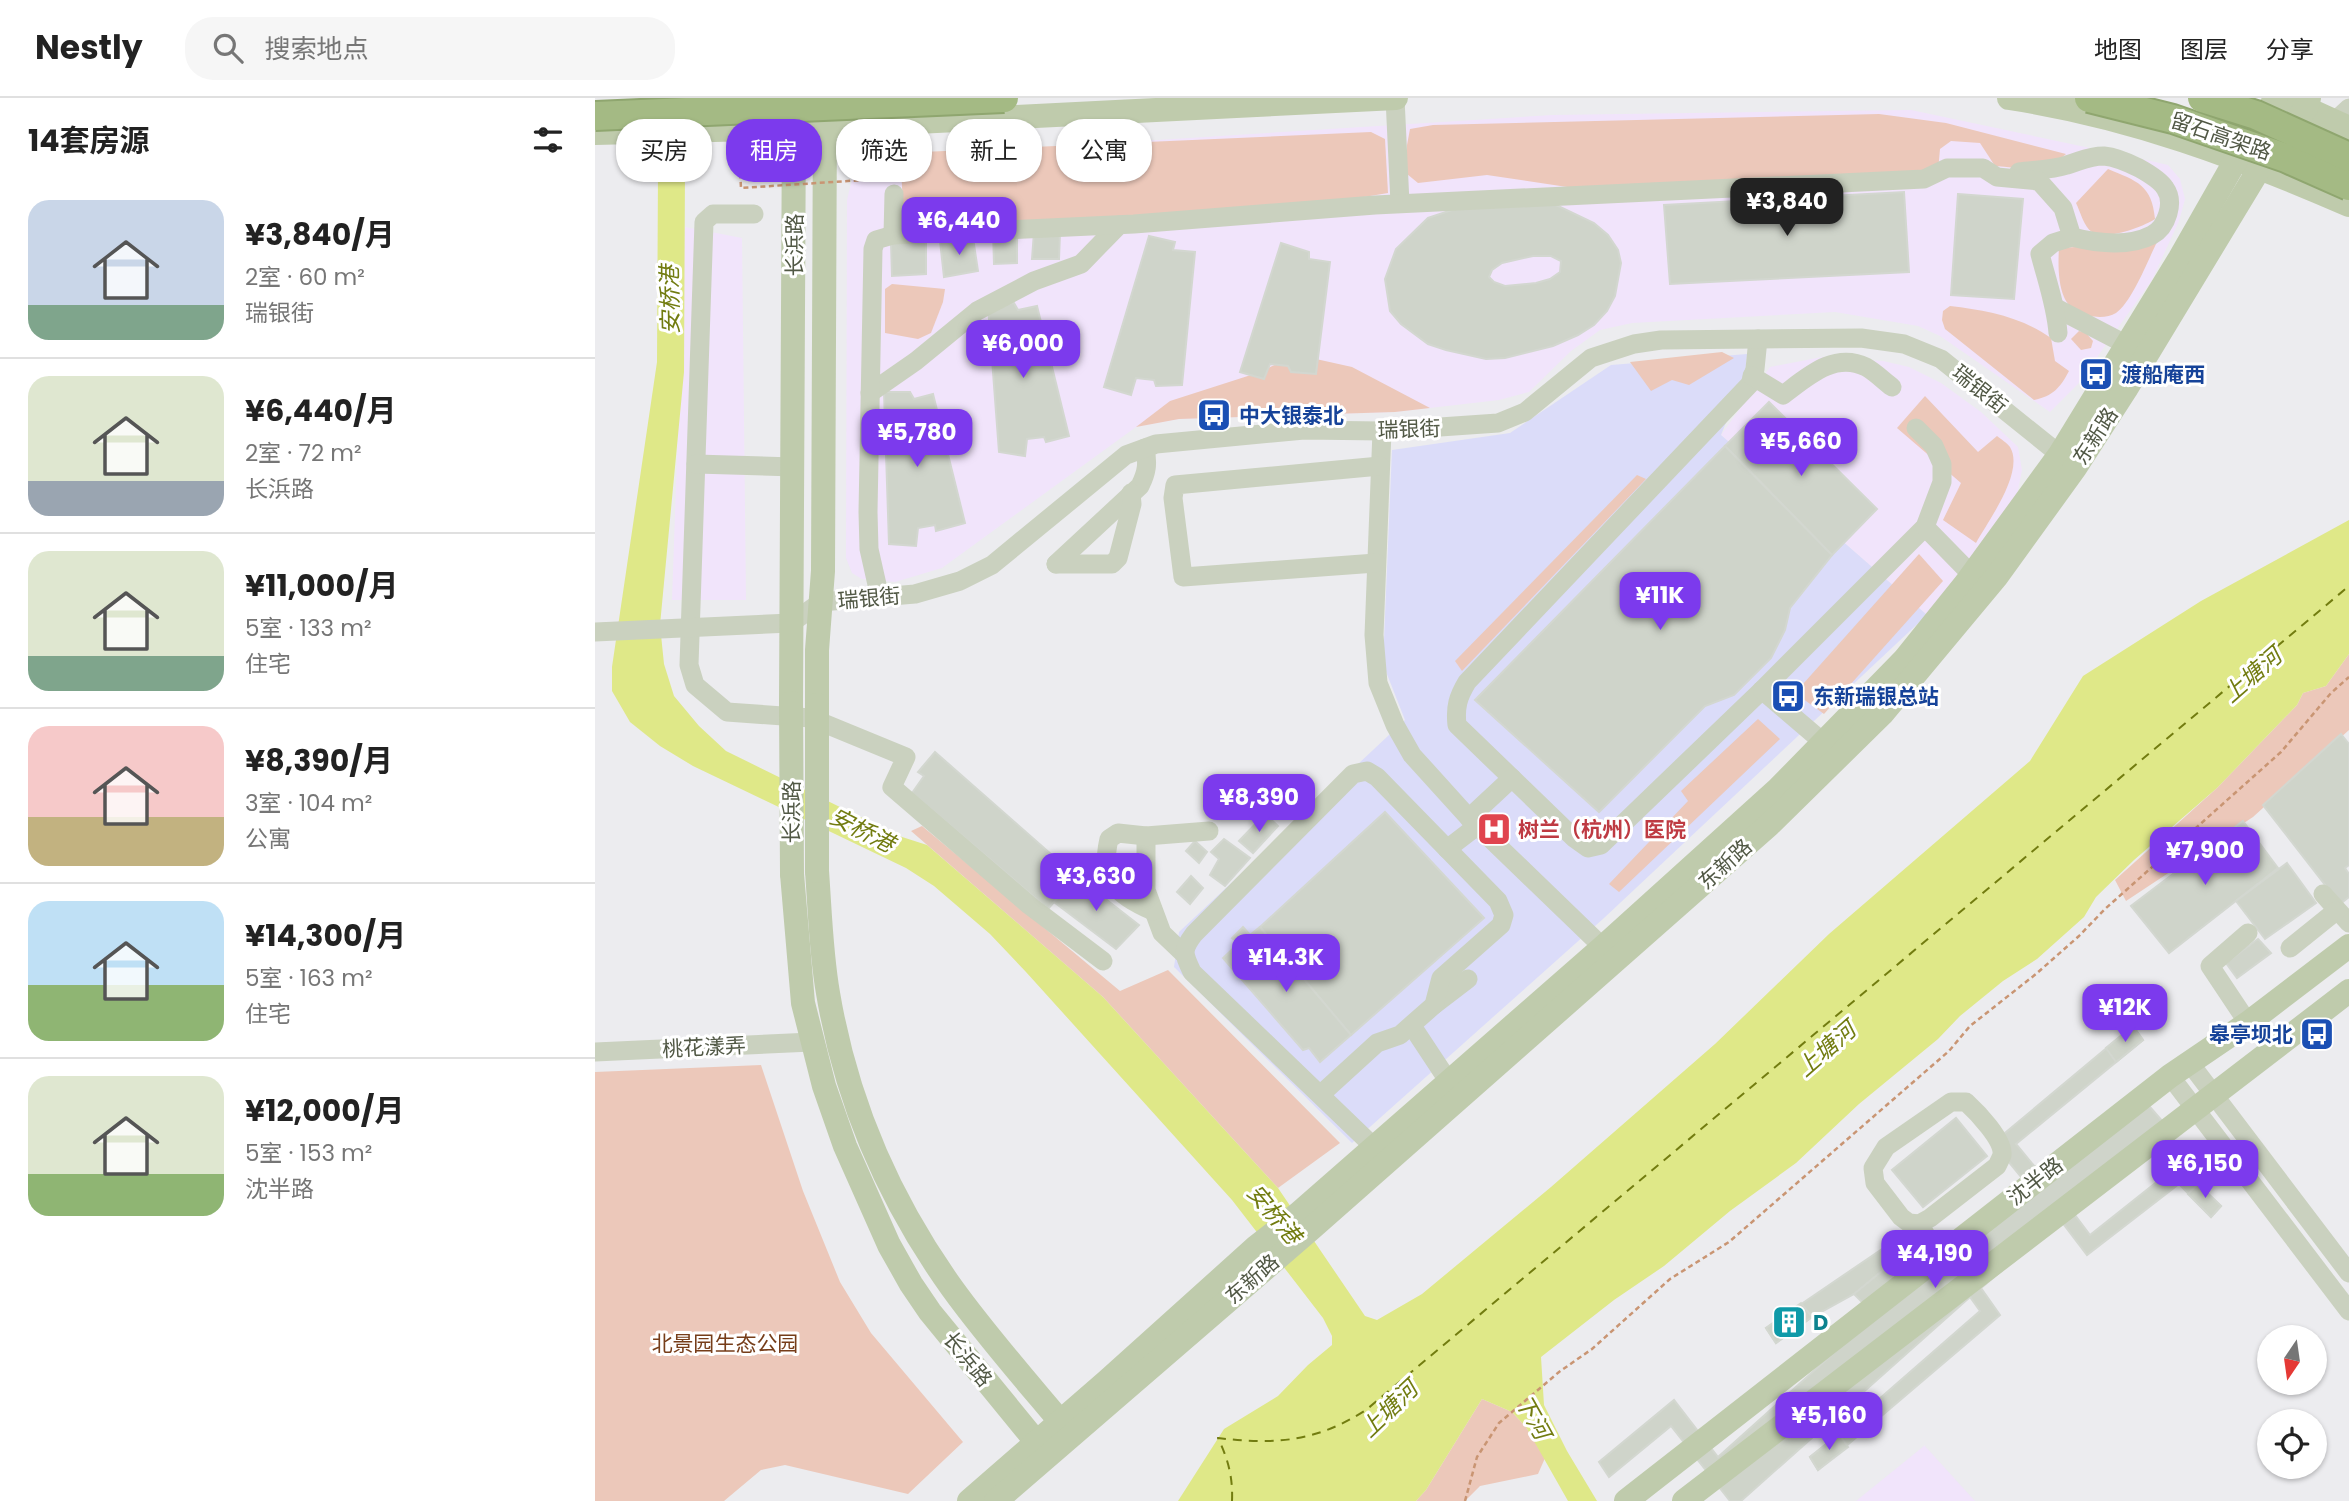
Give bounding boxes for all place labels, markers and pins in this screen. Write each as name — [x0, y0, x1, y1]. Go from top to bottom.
pin: ¥3,840 — [1730, 178, 1844, 238]
pin: ¥6,440 — [902, 198, 1016, 257]
pin: ¥6,000 — [966, 320, 1080, 380]
bus stop icon: 渡船庵西 — [2077, 355, 2115, 393]
place label: 渡船庵西 — [2121, 360, 2205, 389]
bus stop icon: 中大银泰北 — [1195, 396, 1233, 434]
place label: 中大银泰北 — [1239, 401, 1344, 430]
pin: ¥5,780 — [860, 410, 974, 469]
pin: ¥5,660 — [1744, 418, 1858, 478]
pin: ¥11K — [1619, 573, 1701, 632]
bus stop icon: 东新瑞银总站 — [1769, 677, 1807, 715]
place label: 东新瑞银总站 — [1813, 682, 1939, 711]
pin: ¥8,390 — [1202, 774, 1316, 834]
hospital icon: 树兰（杭州）医院 — [1475, 810, 1513, 848]
place label: 树兰（杭州）医院 — [1518, 815, 1686, 844]
pin: ¥7,900 — [2148, 828, 2262, 887]
pin: ¥3,630 — [1039, 854, 1153, 913]
pin: ¥14.3K — [1229, 934, 1343, 994]
pin: ¥12K — [2084, 984, 2166, 1044]
bus stop icon: 皋亭坝北 — [2298, 1015, 2336, 1053]
place label: 皋亭坝北 — [2209, 1020, 2293, 1049]
pin: ¥6,150 — [2148, 1140, 2262, 1200]
pin: ¥4,190 — [1878, 1230, 1992, 1290]
building icon: D — [1770, 1303, 1808, 1341]
place label: D — [1813, 1308, 1828, 1337]
pin: ¥5,160 — [1772, 1392, 1886, 1452]

